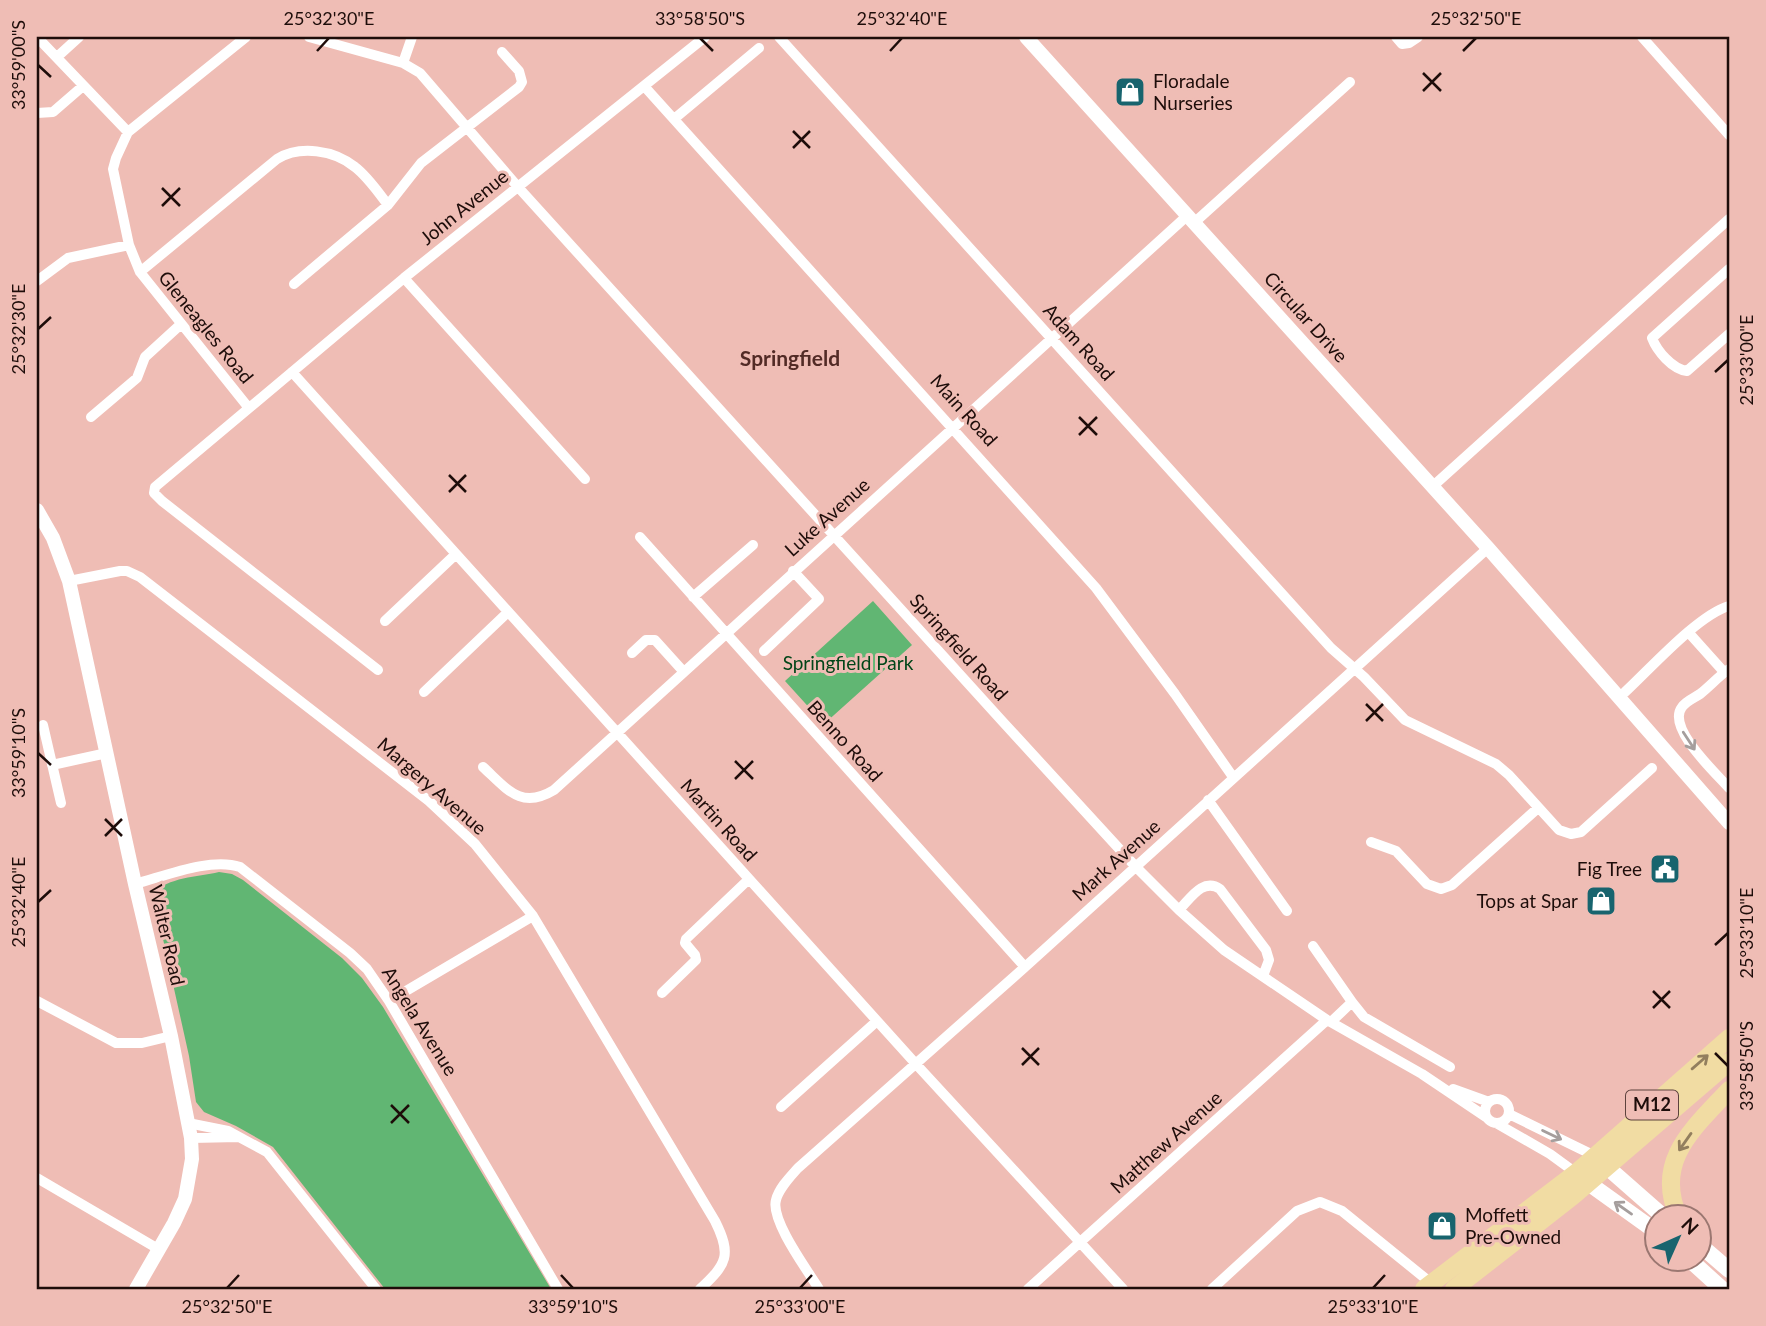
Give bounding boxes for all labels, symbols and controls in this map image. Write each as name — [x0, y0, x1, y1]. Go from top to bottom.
text: 25°32'30"E — [284, 7, 374, 29]
text: 33°58'50"S — [655, 7, 745, 29]
text: 25°32'40"E — [857, 7, 947, 29]
text: 25°32'50"E — [1431, 7, 1521, 29]
text: 33°59'00"S — [7, 20, 29, 110]
place label: Floradale Nurseries — [1153, 69, 1233, 114]
shop icon: Floradale Nurseries — [1113, 75, 1147, 109]
street label: John Avenue — [415, 164, 512, 249]
street label: Gleneagles Road — [154, 266, 259, 388]
street label: Circular Drive — [1260, 267, 1353, 367]
text: 25°32'30"E — [7, 284, 29, 374]
street label: Adam Road — [1039, 299, 1120, 385]
text: 25°33'00"E — [1735, 315, 1757, 405]
district label: Springfield — [740, 345, 840, 370]
street label: Main Road — [926, 369, 1003, 450]
street label: Luke Avenue — [780, 473, 874, 561]
street label: Springfield Road — [905, 589, 1013, 705]
park label: Springfield Park — [783, 651, 914, 674]
street label: Benno Road — [803, 695, 888, 786]
text: 33°59'10"S — [7, 708, 29, 798]
one-way arrow — [1682, 731, 1696, 750]
street label: Margery Avenue — [373, 732, 491, 839]
street label: Martin Road — [676, 774, 762, 866]
street label: Mark Avenue — [1067, 814, 1164, 905]
public building icon: Fig Tree — [1648, 852, 1682, 886]
text: 25°32'40"E — [7, 857, 29, 947]
place label: Fig Tree — [1577, 857, 1642, 880]
street label: Walter Road — [145, 882, 190, 988]
shop icon: Tops at Spar — [1584, 884, 1618, 918]
text: 25°33'10"E — [1735, 888, 1757, 978]
place label: Tops at Spar — [1476, 889, 1578, 912]
street label: Angela Avenue — [378, 962, 463, 1080]
text: 33°58'50"S — [1735, 1021, 1757, 1111]
one-way arrow — [1691, 1054, 1709, 1070]
street label: Matthew Avenue — [1105, 1086, 1226, 1198]
road number: M12 — [1626, 1090, 1678, 1120]
one-way arrow — [1541, 1129, 1562, 1142]
one-way arrow — [1678, 1132, 1692, 1151]
one-way arrow — [1614, 1201, 1633, 1215]
place label: Moffett Pre-Owned — [1465, 1203, 1561, 1248]
north arrow — [1644, 1204, 1714, 1274]
shop icon: Moffett Pre-Owned — [1425, 1209, 1459, 1243]
text: N — [1677, 1212, 1704, 1239]
text: 25°32'50"E — [182, 1295, 272, 1317]
text: 33°59'10"S — [528, 1295, 618, 1317]
text: 25°33'00"E — [755, 1295, 845, 1317]
text: 25°33'10"E — [1328, 1295, 1418, 1317]

